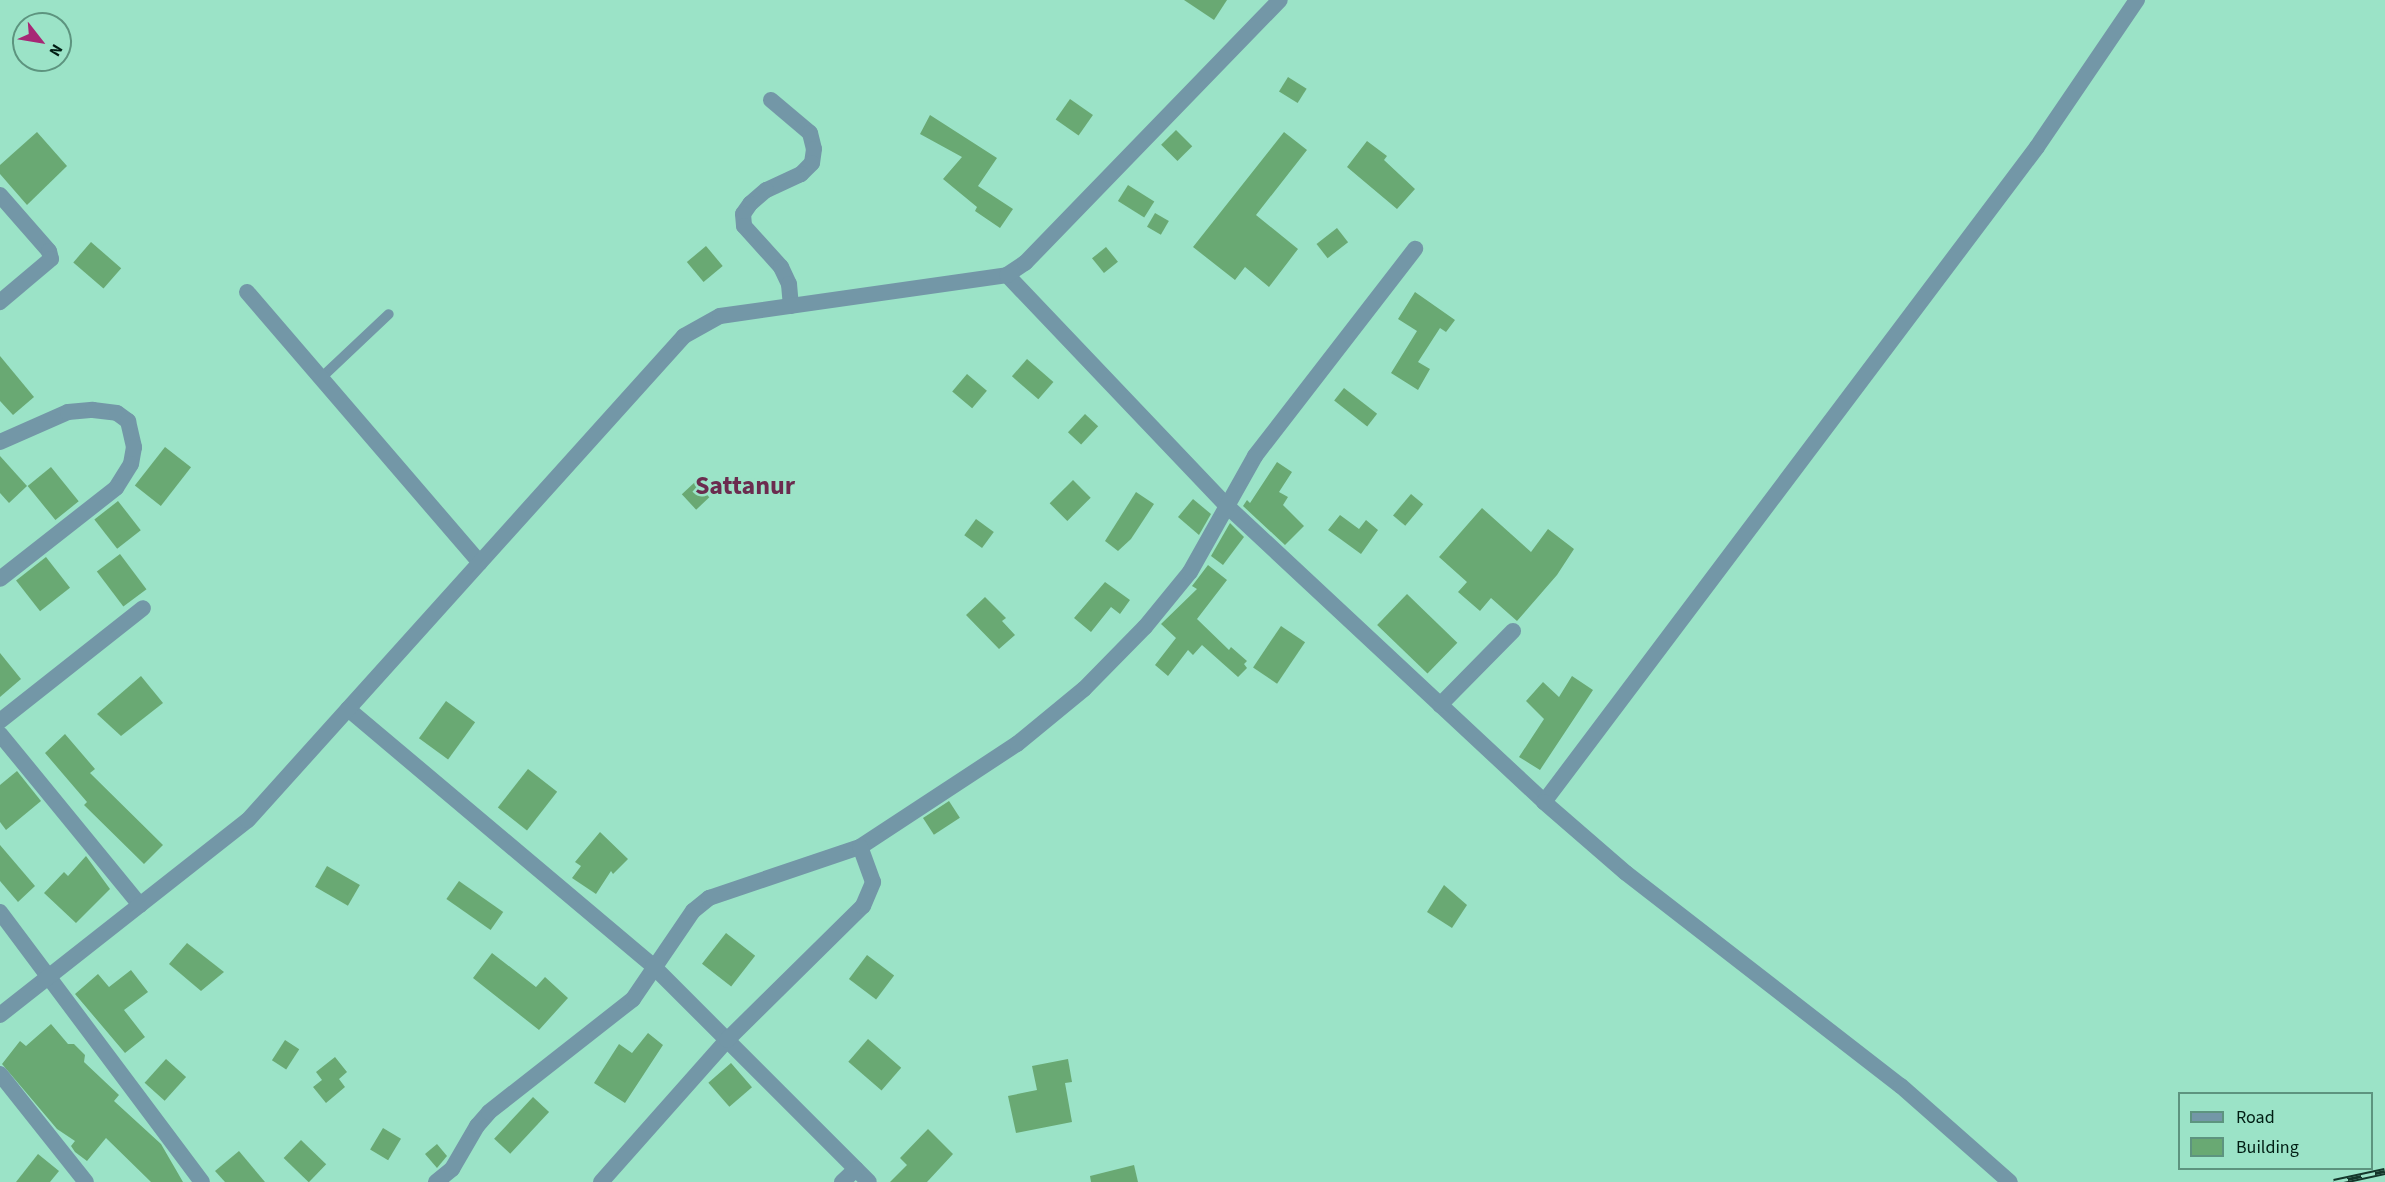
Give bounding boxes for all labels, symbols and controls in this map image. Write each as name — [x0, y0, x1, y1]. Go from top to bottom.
north arrow — [12, 12, 72, 72]
text: N — [44, 40, 68, 60]
district label: Sattanur — [695, 470, 795, 502]
legend — [2178, 1092, 2373, 1170]
text: Road — [2236, 1105, 2275, 1130]
text: Building — [2236, 1135, 2299, 1160]

